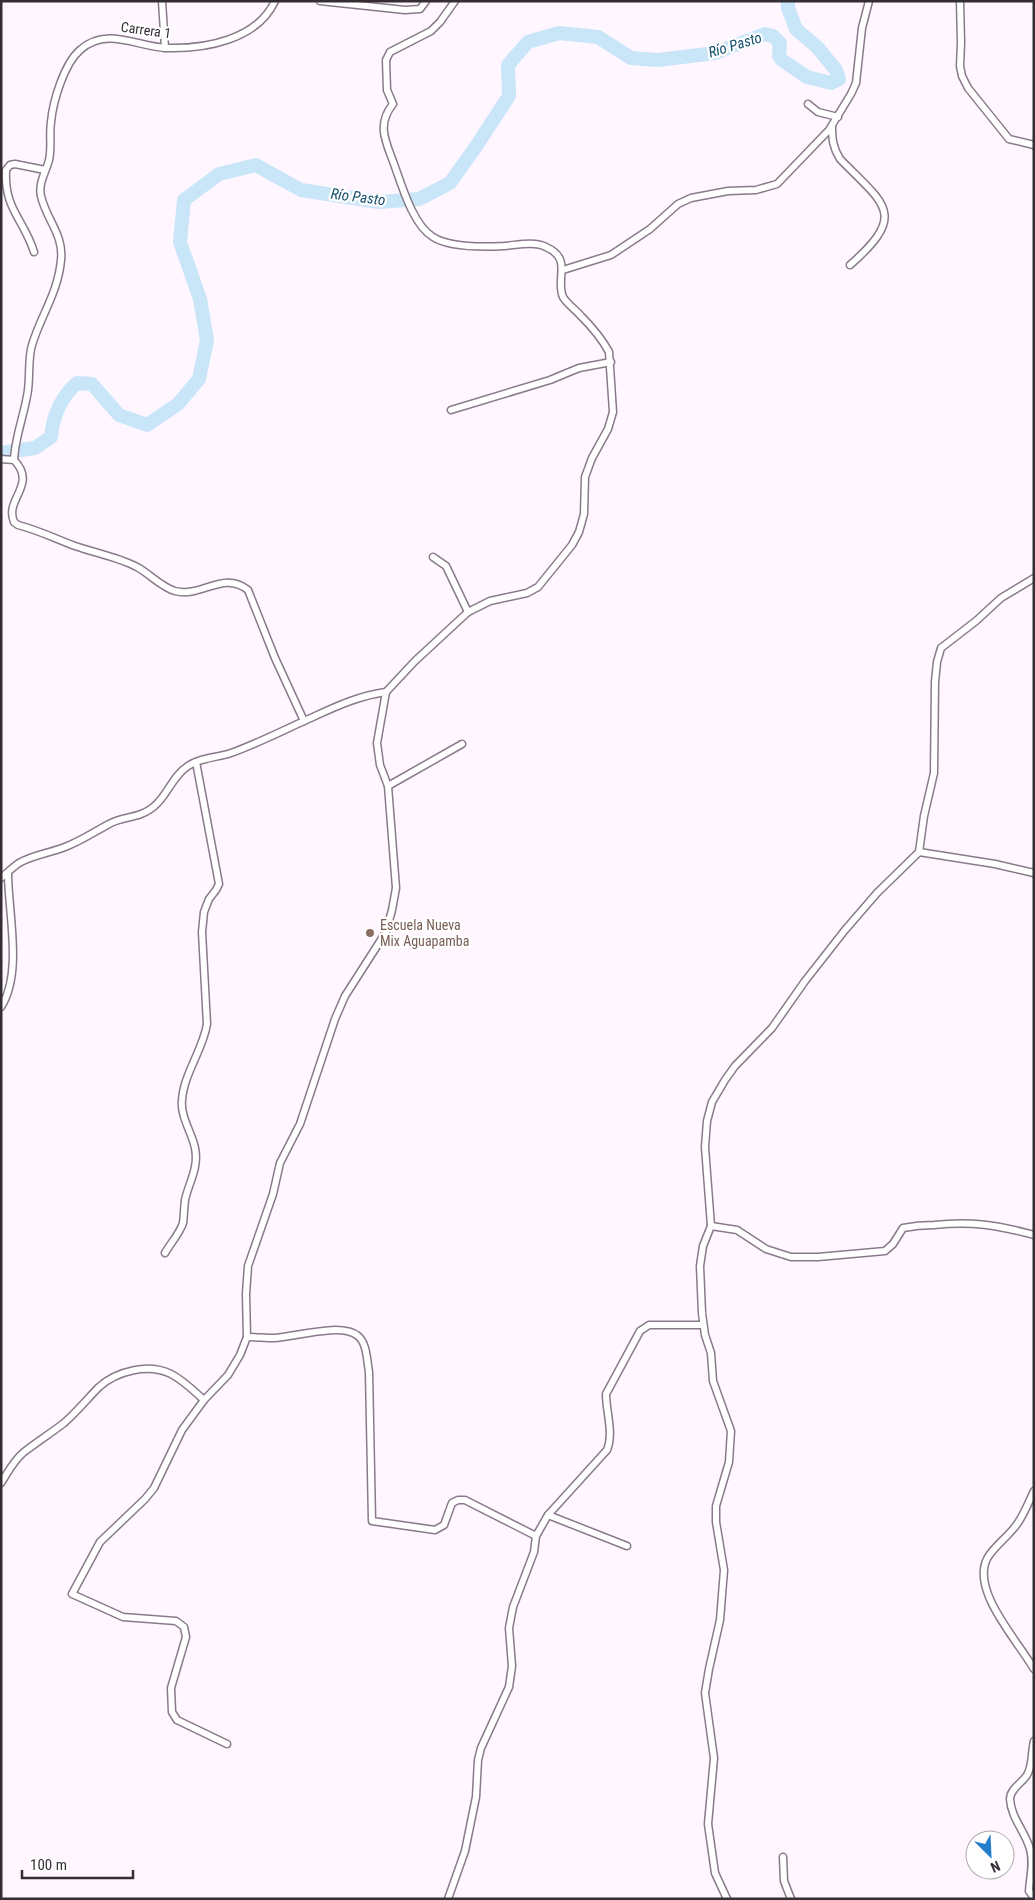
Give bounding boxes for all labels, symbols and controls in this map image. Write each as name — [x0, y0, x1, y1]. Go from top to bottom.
street label: Carrera 1 — [120, 19, 172, 41]
water label: Río Pasto — [706, 28, 764, 62]
water label: Río Pasto — [330, 185, 386, 209]
place label: Escuela Nueva Mix Aguapamba — [380, 917, 469, 949]
marker: Escuela Nueva Mix Aguapamba — [364, 927, 376, 939]
north arrow — [965, 1830, 1015, 1880]
scale bar — [22, 1848, 134, 1880]
text: 100 m — [30, 1856, 67, 1874]
text: N — [988, 1858, 1002, 1876]

